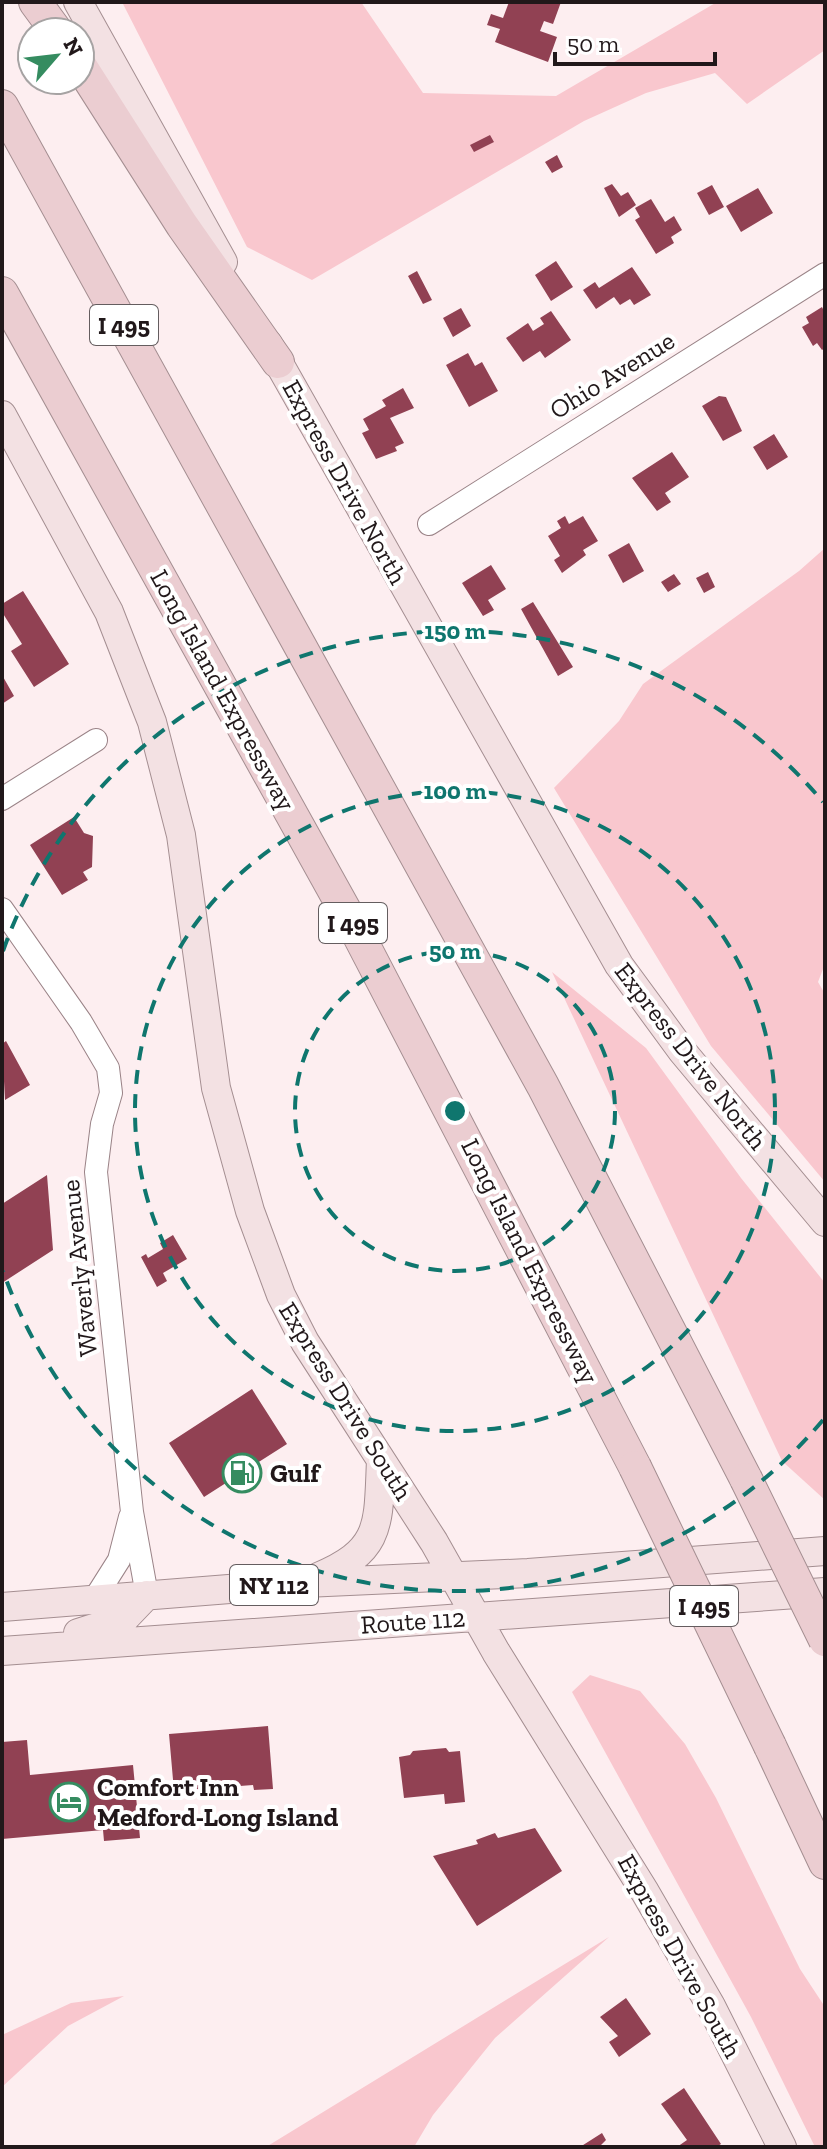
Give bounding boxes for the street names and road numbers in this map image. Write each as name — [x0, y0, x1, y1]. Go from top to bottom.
road number: I 495 — [90, 305, 158, 345]
street label: Ohio Avenue — [544, 324, 680, 426]
street label: Express Drive North — [276, 374, 415, 590]
street label: Long Island Expressway — [143, 564, 303, 817]
road number: I 495 — [319, 903, 387, 943]
street label: Express Drive North — [608, 956, 774, 1156]
street label: Long Island Expressway — [454, 1133, 606, 1390]
street label: Waverly Avenue — [54, 1178, 104, 1358]
street label: Express Drive South — [272, 1296, 420, 1506]
road number: NY 112 — [230, 1565, 318, 1605]
road number: I 495 — [670, 1586, 738, 1626]
street label: Route 112 — [360, 1601, 466, 1641]
street label: Express Drive South — [611, 1849, 749, 2064]

